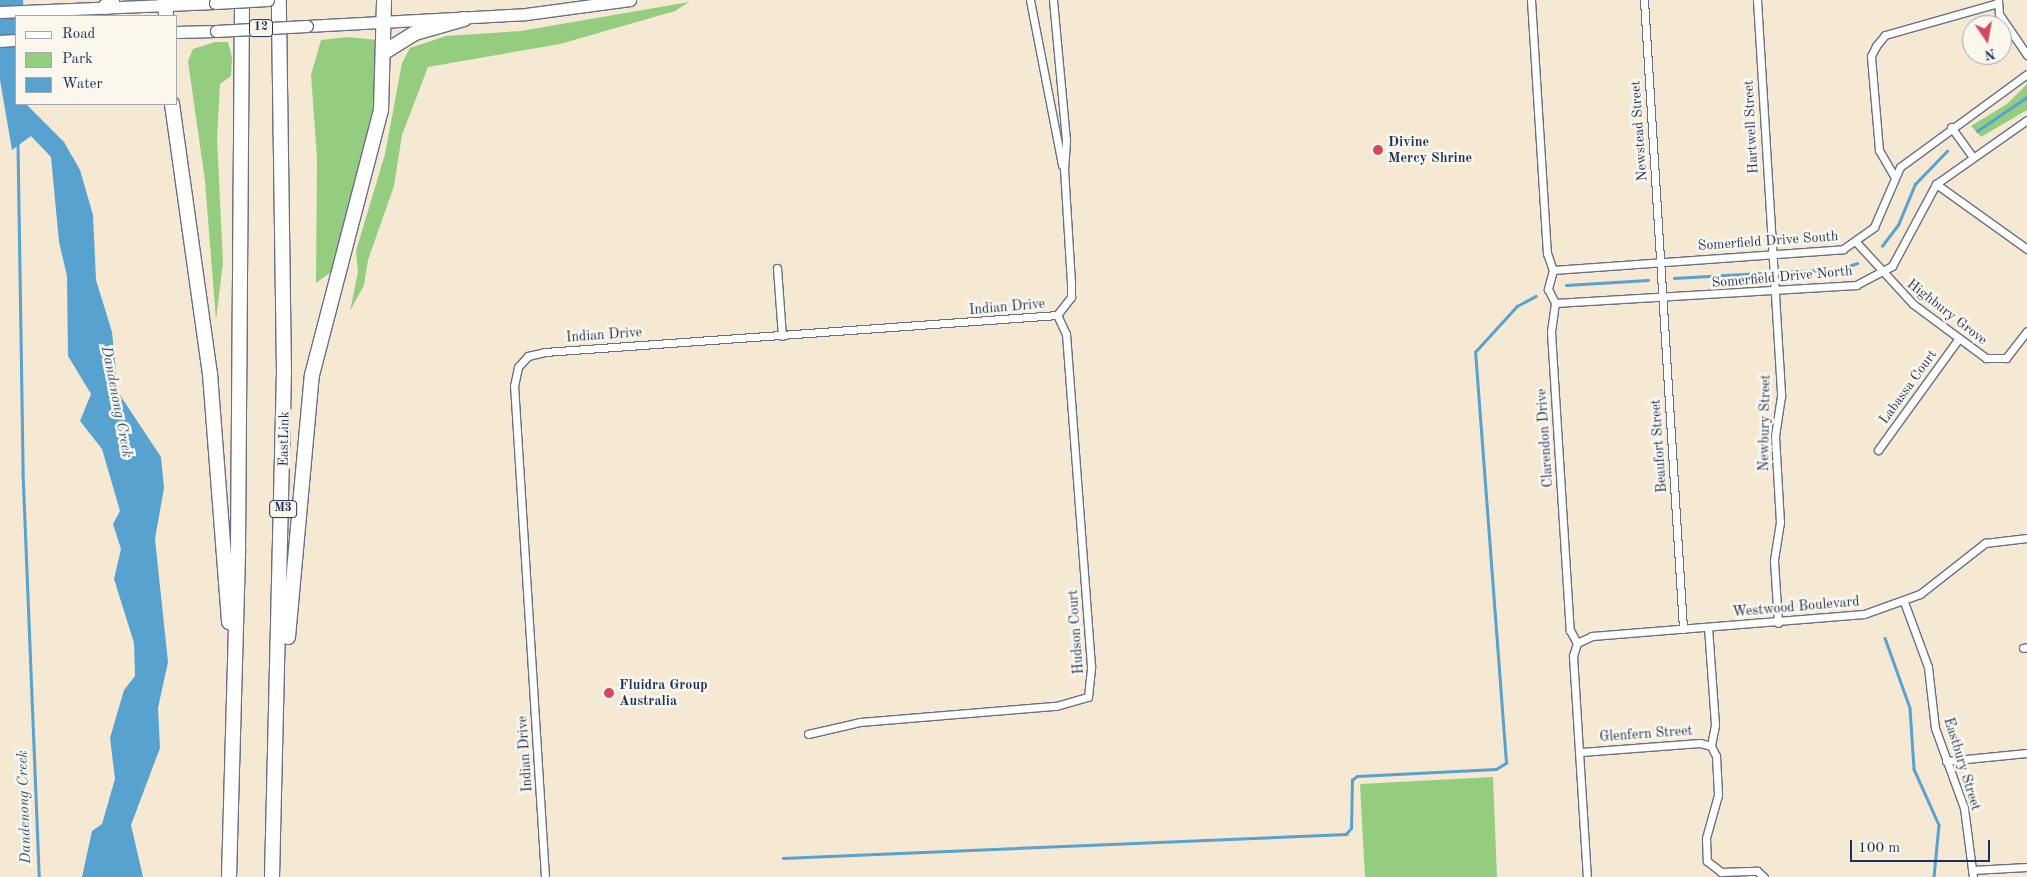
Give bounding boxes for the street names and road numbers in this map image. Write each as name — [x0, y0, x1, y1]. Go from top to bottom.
road number: 12 — [248, 18, 274, 38]
street label: Newstead Street — [1627, 80, 1651, 182]
street label: Hartwell Street — [1740, 80, 1762, 174]
street label: Somerfield Drive South — [1697, 228, 1839, 254]
street label: Somerfield Drive North — [1711, 262, 1853, 292]
street label: Highbury Grove — [1904, 275, 1990, 349]
street label: Indian Drive — [968, 295, 1046, 319]
street label: Indian Drive — [565, 324, 643, 346]
street label: Labassa Court — [1875, 347, 1941, 427]
street label: Newbury Street — [1756, 374, 1774, 472]
street label: Clarendon Drive — [1533, 388, 1557, 488]
street label: Beaufort Street — [1647, 399, 1671, 493]
street label: EastLink — [275, 411, 293, 467]
road number: M3 — [268, 499, 298, 518]
street label: Hudson Court — [1065, 589, 1087, 675]
street label: Westwood Boulevard — [1732, 593, 1860, 621]
street label: Indian Drive — [514, 715, 536, 793]
street label: Eastbury Street — [1940, 715, 1984, 813]
street label: Glenfern Street — [1599, 722, 1693, 746]

